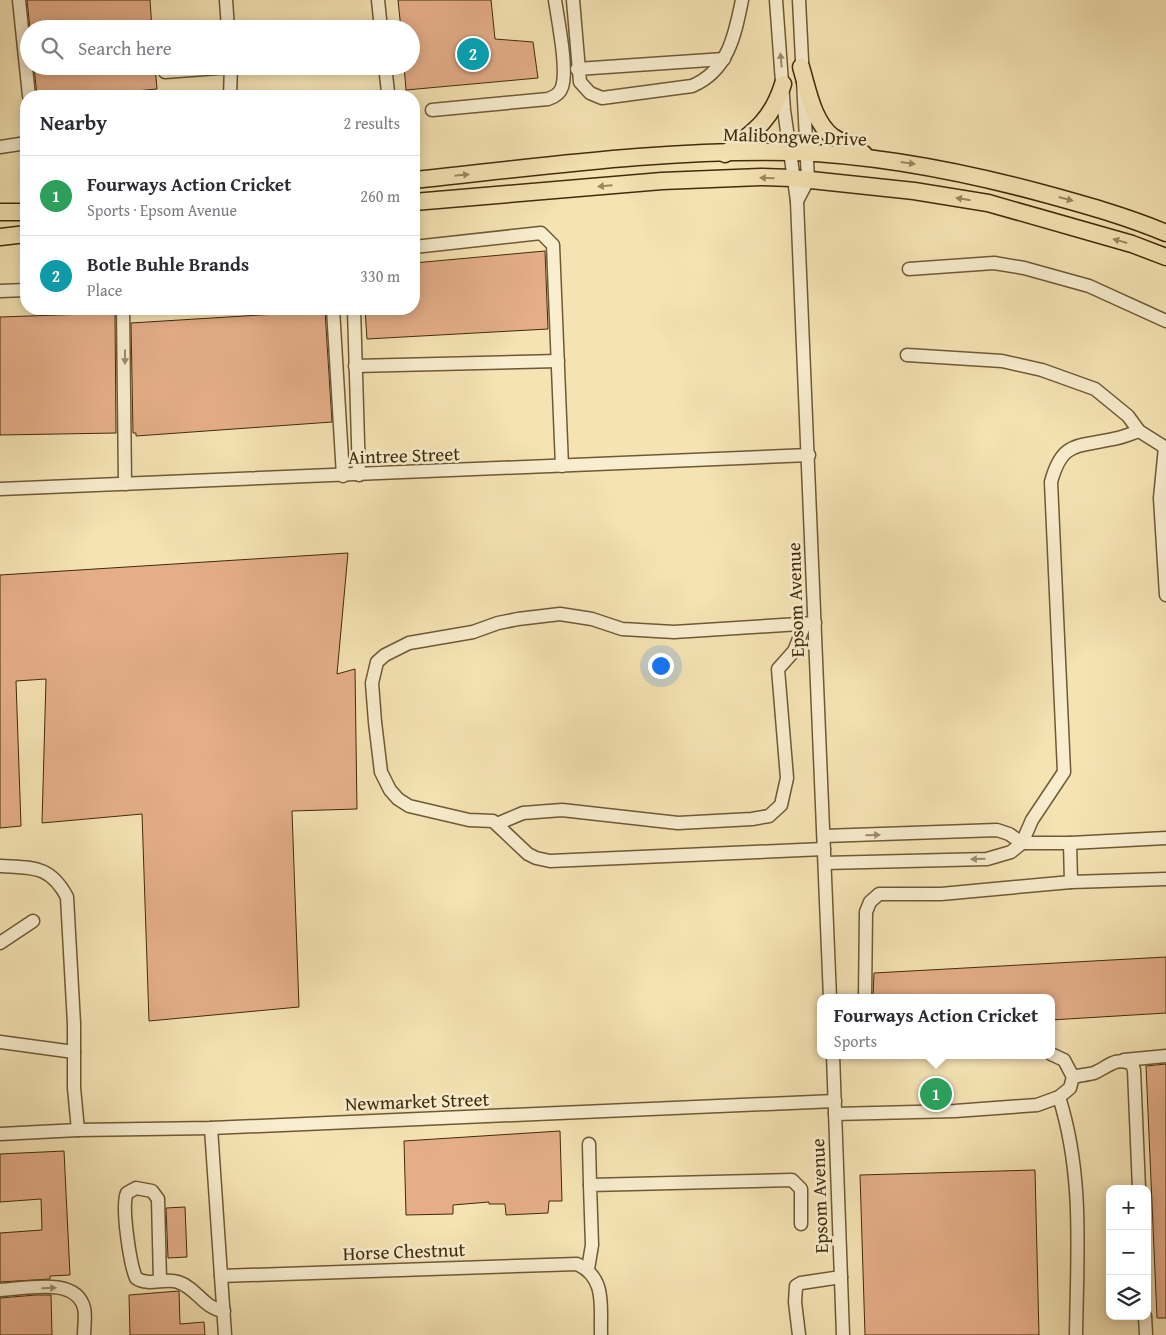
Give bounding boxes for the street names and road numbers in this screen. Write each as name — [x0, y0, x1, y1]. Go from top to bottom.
street label: Malibongwe Drive — [723, 120, 867, 153]
street label: Aintree Street — [348, 439, 461, 471]
street label: Epsom Avenue — [779, 542, 811, 658]
street label: Newmarket Street — [344, 1084, 490, 1118]
street label: Epsom Avenue — [803, 1138, 835, 1254]
street label: Horse Chestnut — [342, 1235, 466, 1267]

